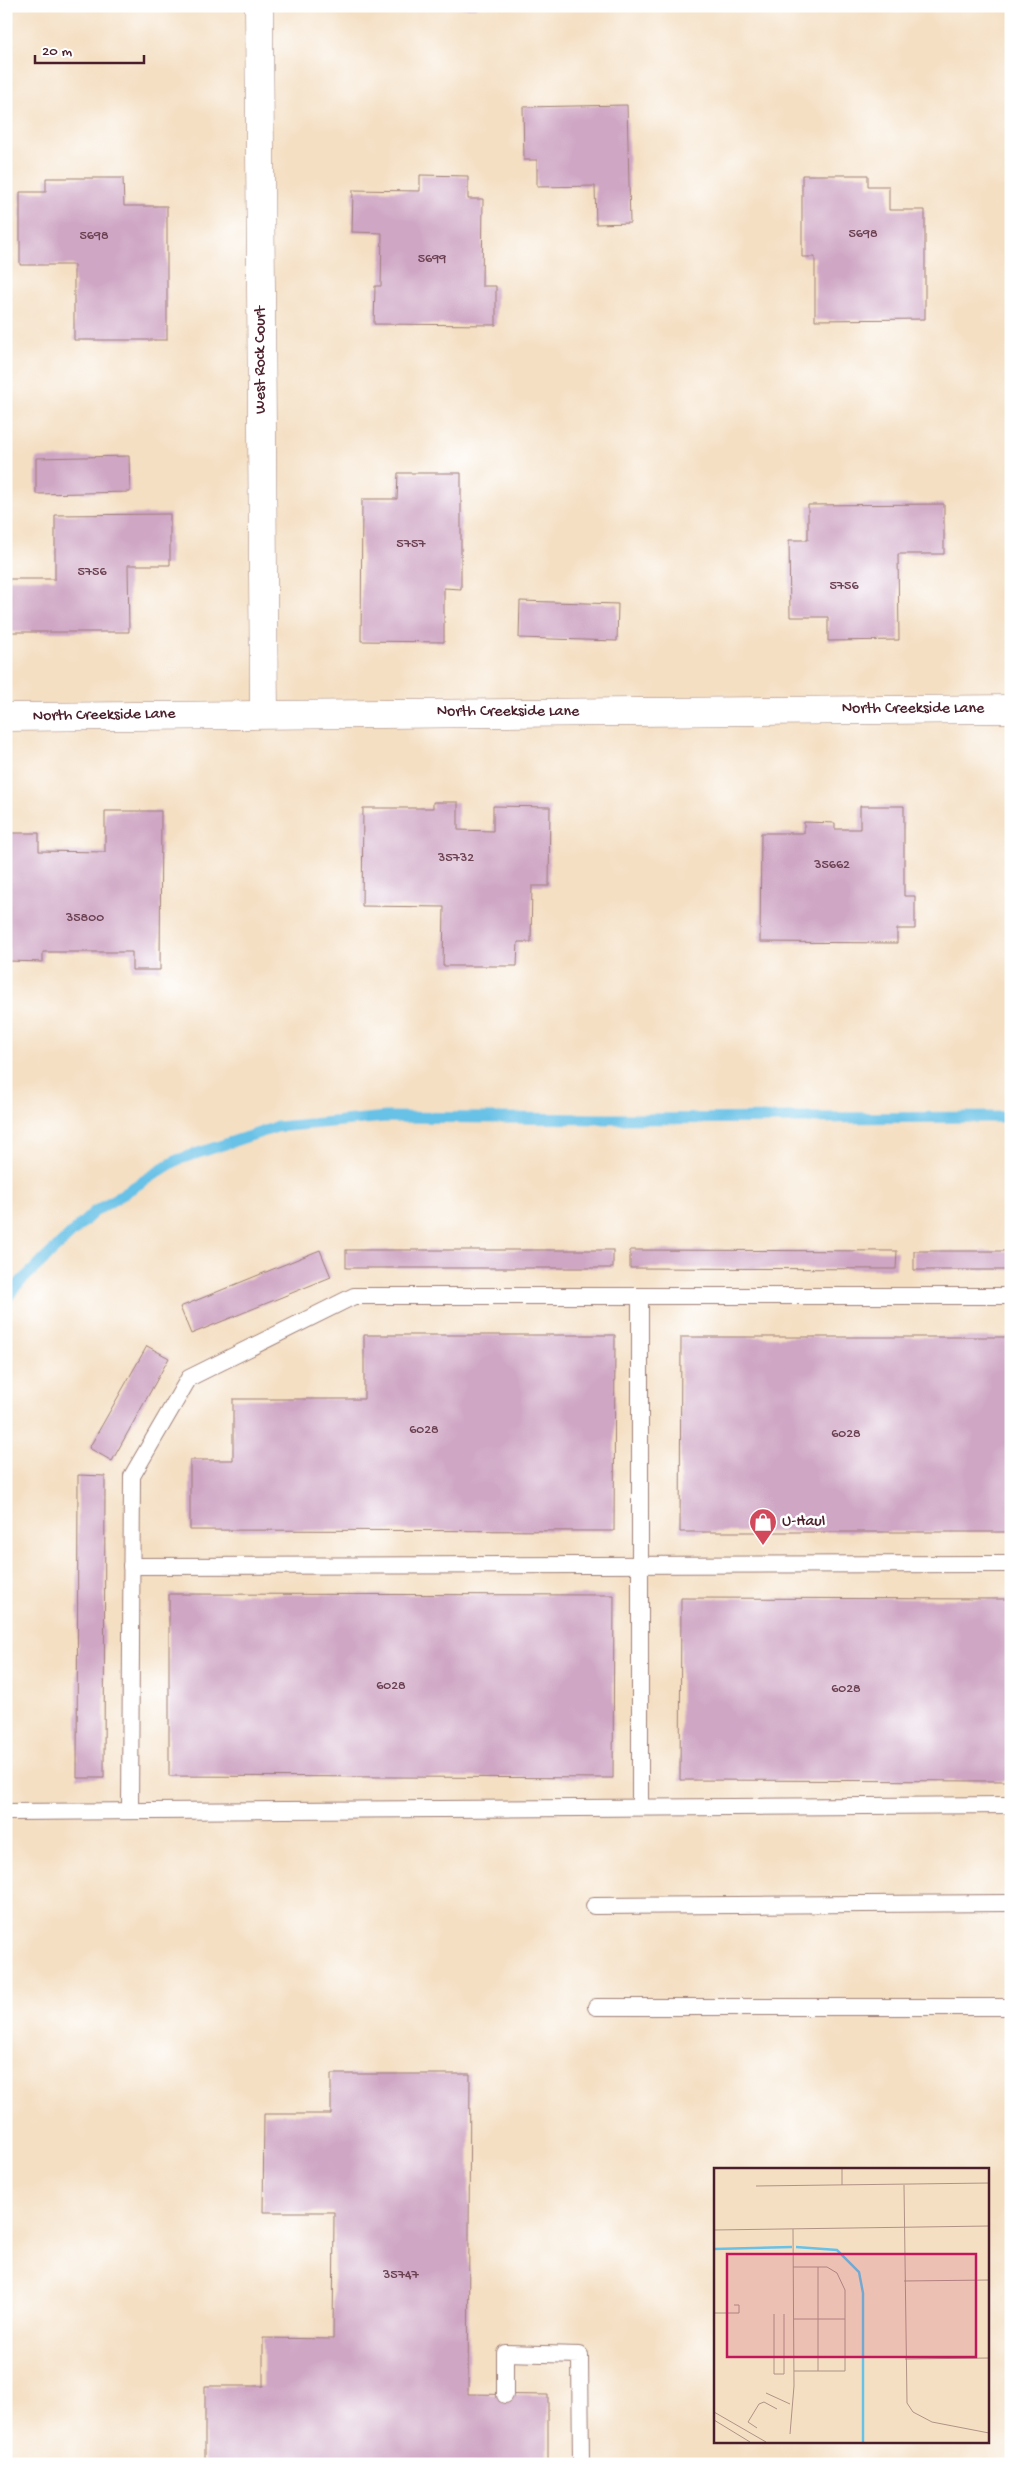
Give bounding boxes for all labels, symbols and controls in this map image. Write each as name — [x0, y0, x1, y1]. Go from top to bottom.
scale bar — [35, 32, 144, 64]
text: 20 m — [42, 43, 72, 61]
house number: 5698 — [848, 226, 878, 243]
house number: 5698 — [79, 228, 109, 245]
house number: 5699 — [418, 251, 446, 268]
street label: West Rock Court — [252, 305, 271, 414]
house number: 5757 — [396, 536, 426, 553]
house number: 5756 — [77, 564, 107, 581]
house number: 5756 — [829, 578, 859, 595]
street label: North Creekside Lane — [842, 700, 985, 719]
street label: North Creekside Lane — [437, 703, 580, 722]
street label: North Creekside Lane — [32, 705, 176, 727]
house number: 35732 — [437, 850, 474, 867]
house number: 35662 — [813, 857, 850, 874]
house number: 35800 — [65, 910, 104, 927]
house number: 6028 — [409, 1422, 439, 1439]
house number: 6028 — [831, 1426, 861, 1443]
shop icon: U-Haul — [748, 1507, 778, 1546]
place label: U-Haul — [782, 1513, 825, 1532]
house number: 6028 — [376, 1678, 406, 1695]
house number: 6028 — [831, 1681, 861, 1698]
inset map — [714, 2168, 990, 2442]
house number: 35747 — [382, 2267, 420, 2284]

